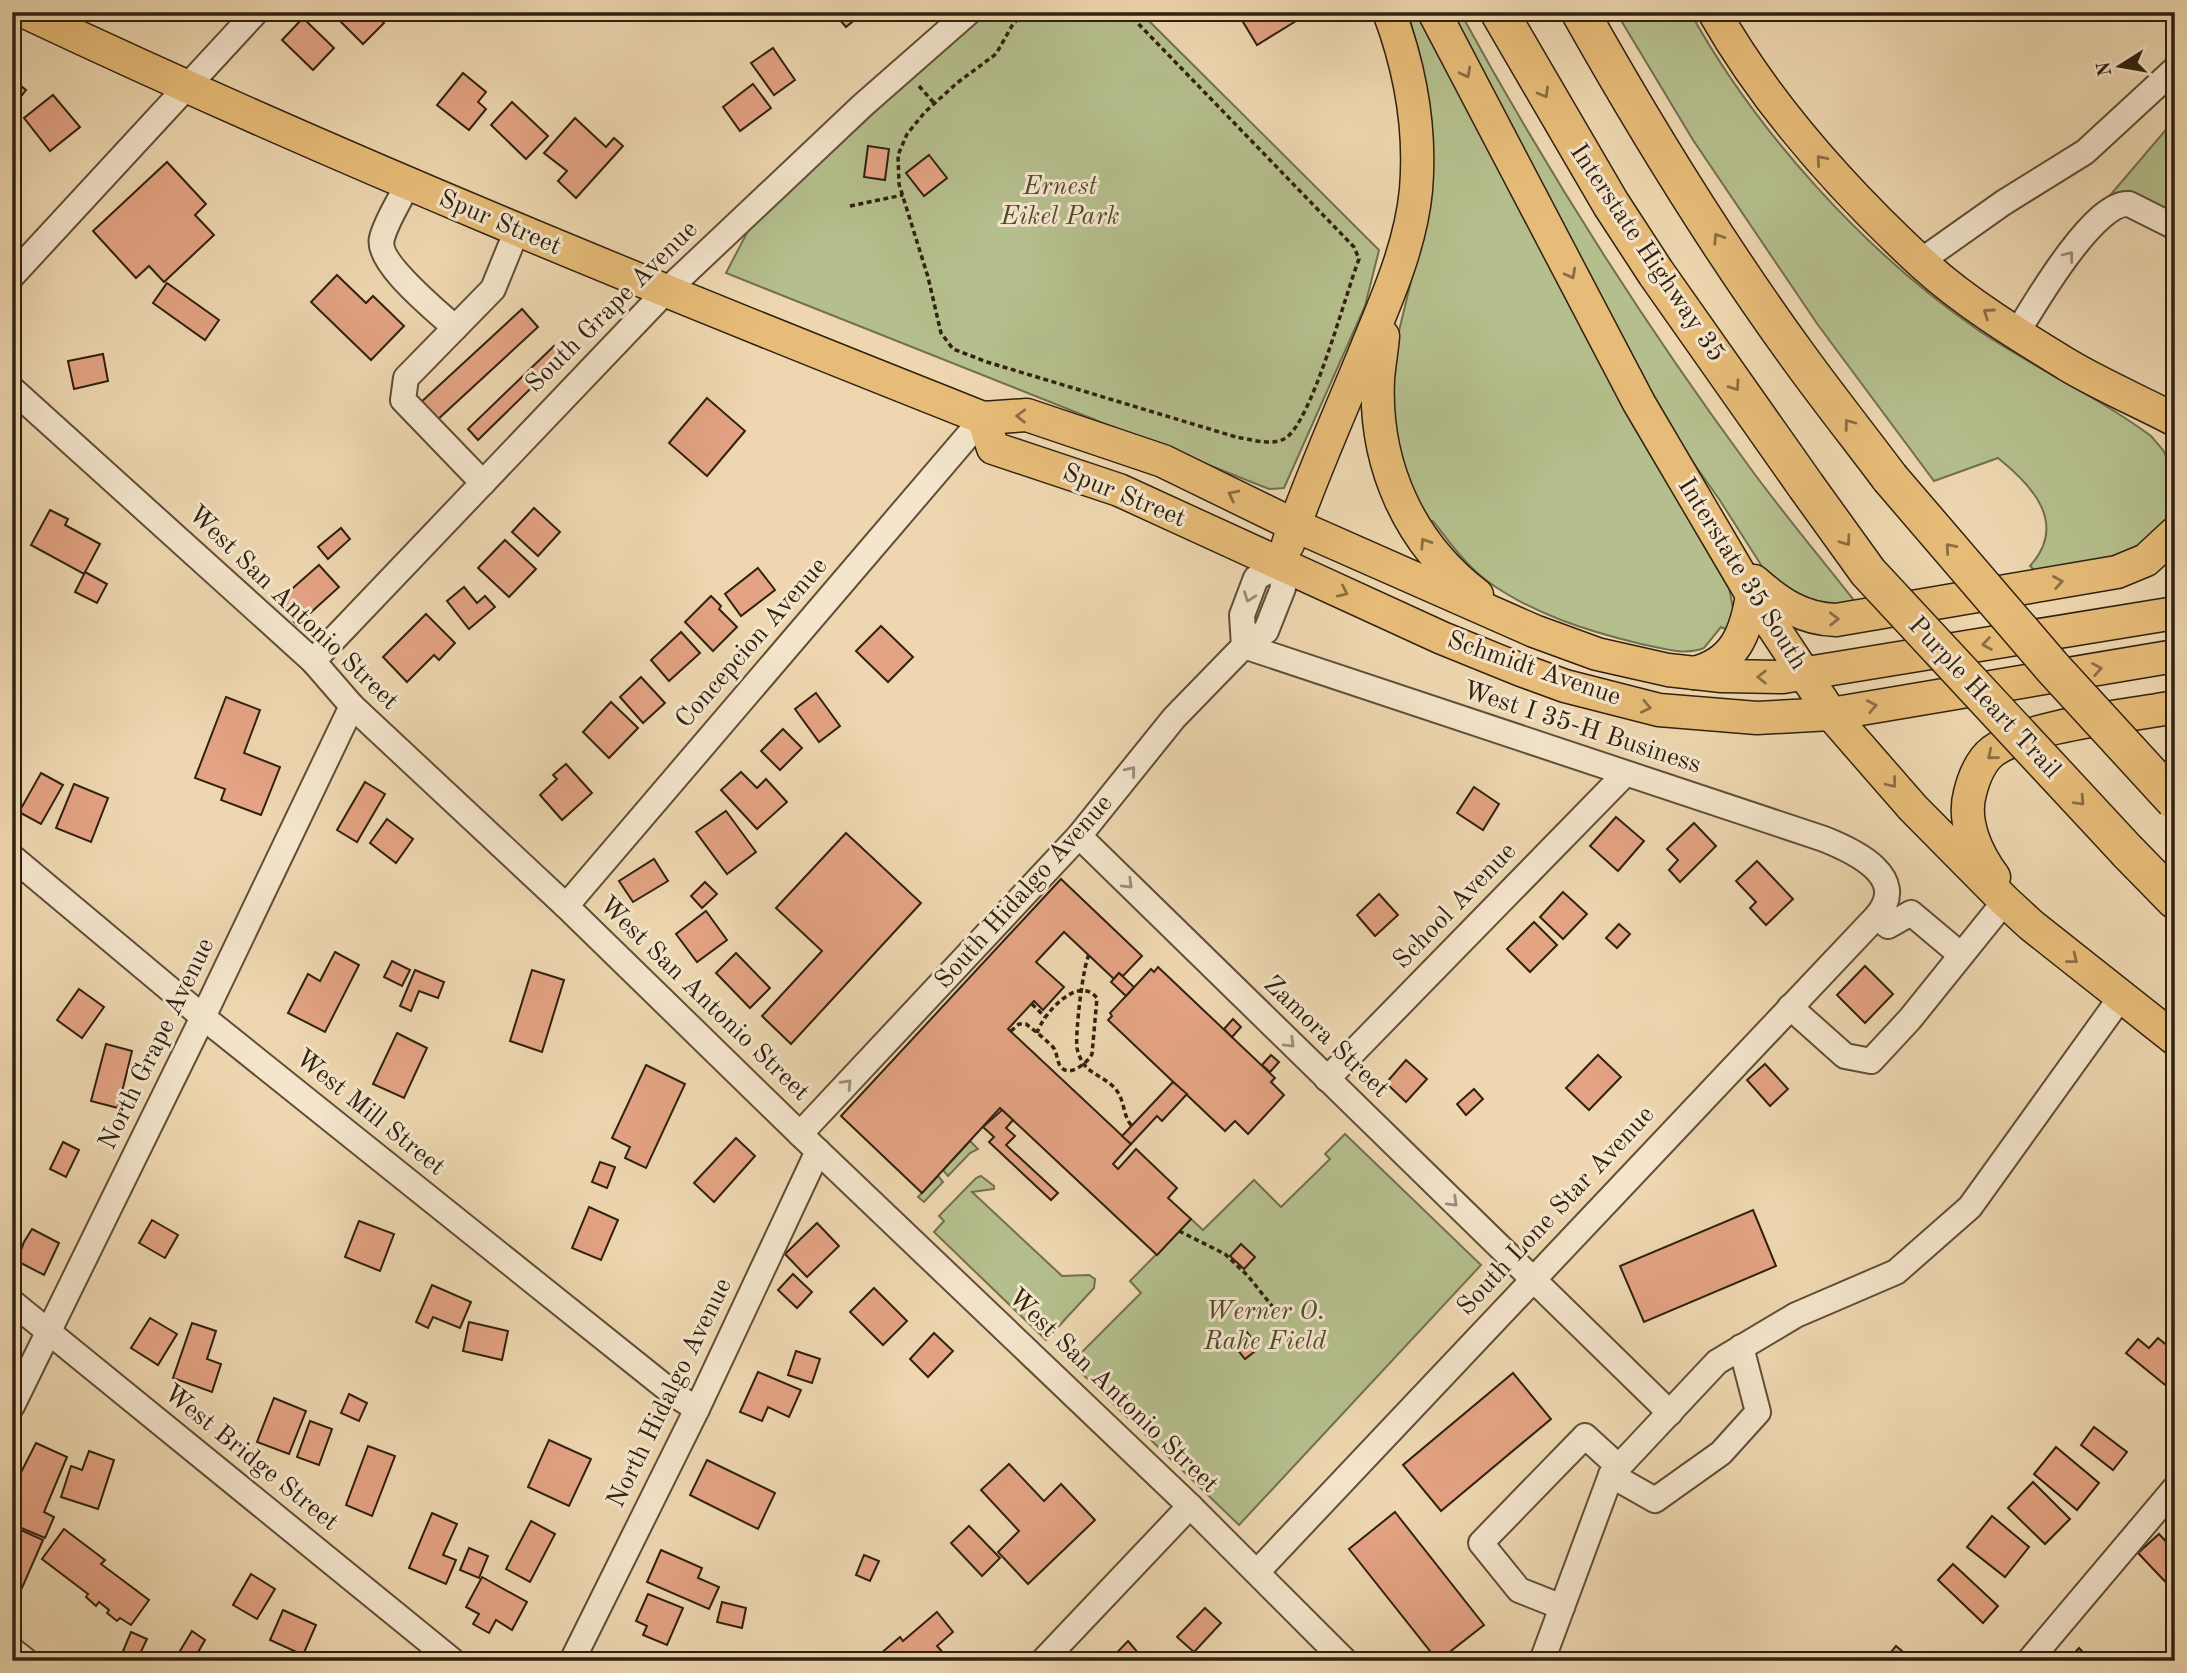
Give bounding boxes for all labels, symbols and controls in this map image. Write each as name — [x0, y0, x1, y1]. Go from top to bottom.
north arrow — [2086, 32, 2156, 102]
text: N — [2095, 59, 2116, 78]
one-way arrow — [1457, 66, 1471, 78]
one-way arrow — [1536, 85, 1549, 98]
street label: Interstate Highway 35 — [1565, 140, 1729, 366]
one-way arrow — [1817, 155, 1829, 168]
park label: Ernest Eikel Park — [1000, 174, 1119, 230]
street label: Spur Street — [435, 186, 565, 260]
street label: South Grape Avenue — [521, 216, 703, 398]
one-way arrow — [1714, 233, 1726, 246]
one-way arrow — [2060, 251, 2073, 263]
one-way arrow — [1563, 267, 1577, 279]
one-way arrow — [1983, 309, 1996, 321]
one-way arrow — [1727, 378, 1740, 391]
one-way arrow — [1015, 409, 1026, 424]
one-way arrow — [1845, 419, 1858, 431]
street label: Spur Street — [1059, 460, 1189, 532]
street label: Interstate 35 South — [1672, 473, 1812, 675]
one-way arrow — [1228, 490, 1240, 504]
street label: West San Antonio Street — [183, 501, 403, 715]
one-way arrow — [1838, 533, 1850, 546]
one-way arrow — [1421, 538, 1433, 551]
one-way arrow — [1946, 543, 1958, 556]
street label: Concepcion Avenue — [671, 553, 833, 733]
one-way arrow — [2052, 575, 2064, 590]
one-way arrow — [1336, 583, 1348, 597]
one-way arrow — [1243, 591, 1257, 603]
one-way arrow — [1829, 612, 1840, 627]
street label: Purple Heart Trail — [1903, 612, 2065, 784]
street label: Schmidt Avenue — [1444, 627, 1624, 711]
one-way arrow — [1981, 636, 1993, 651]
one-way arrow — [2091, 662, 2103, 677]
one-way arrow — [1756, 669, 1767, 685]
street label: West I 35-H Business — [1460, 677, 1704, 779]
one-way arrow — [1640, 699, 1652, 714]
one-way arrow — [1866, 700, 1878, 715]
one-way arrow — [1987, 746, 2000, 759]
one-way arrow — [1123, 766, 1136, 778]
one-way arrow — [1884, 775, 1896, 788]
street label: South Hidalgo Avenue — [930, 790, 1118, 994]
one-way arrow — [2072, 793, 2084, 806]
street label: School Avenue — [1389, 838, 1521, 974]
one-way arrow — [1119, 875, 1132, 888]
street label: West San Antonio Street — [594, 892, 814, 1106]
street label: North Grape Avenue — [95, 934, 219, 1154]
one-way arrow — [2065, 950, 2077, 963]
street label: Zamora Street — [1258, 971, 1394, 1103]
one-way arrow — [1282, 1035, 1295, 1048]
street label: West Mill Street — [290, 1045, 450, 1181]
one-way arrow — [838, 1079, 851, 1092]
street label: South Lone Star Avenue — [1453, 1101, 1659, 1321]
one-way arrow — [1445, 1194, 1458, 1207]
street label: North Hidalgo Avenue — [603, 1274, 737, 1512]
street label: West San Antonio Street — [1003, 1284, 1223, 1498]
park label: Werner O. Rahe Field — [1203, 1299, 1326, 1355]
street label: West Bridge Street — [159, 1380, 343, 1536]

